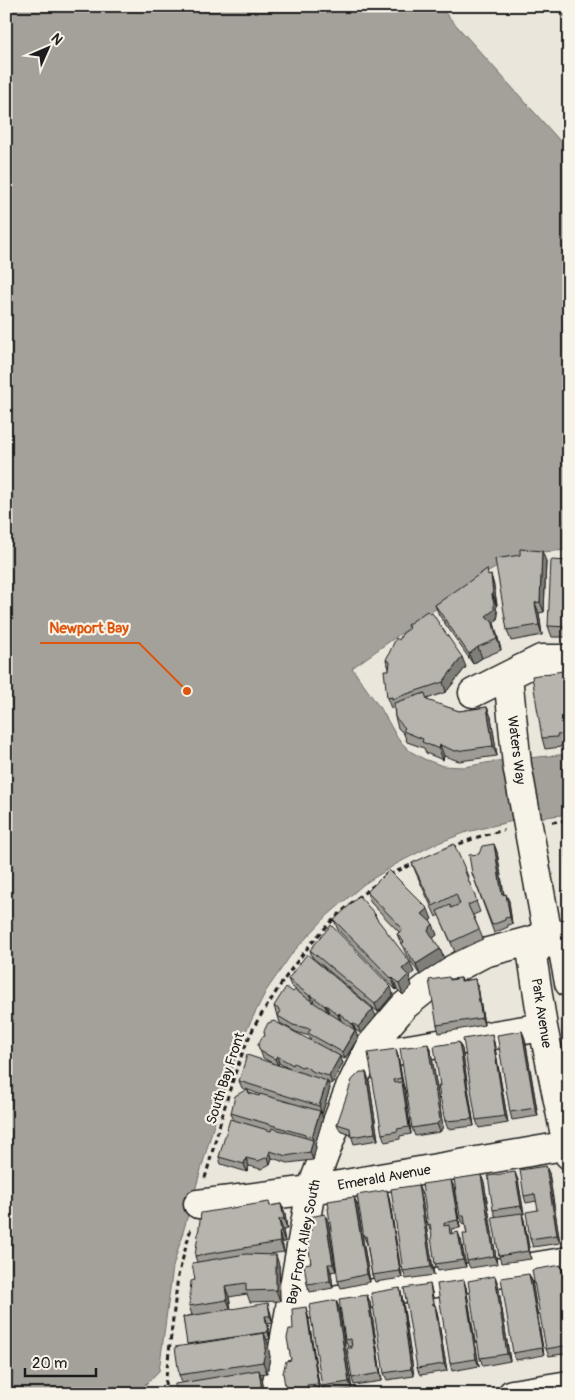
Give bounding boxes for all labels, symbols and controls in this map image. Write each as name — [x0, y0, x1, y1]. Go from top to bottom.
north arrow — [22, 22, 72, 72]
text: N — [47, 30, 66, 49]
callout: Newport Bay — [40, 613, 139, 643]
text: Newport Bay — [49, 619, 129, 638]
street label: Waters Way — [504, 715, 529, 786]
street label: Park Avenue — [528, 977, 555, 1049]
street label: South Bay Front — [203, 1030, 248, 1126]
street label: Emerald Avenue — [336, 1161, 432, 1194]
street label: Bay Front Alley South — [283, 1178, 324, 1306]
scale bar — [25, 1345, 96, 1377]
text: 20 m — [32, 1354, 67, 1373]

